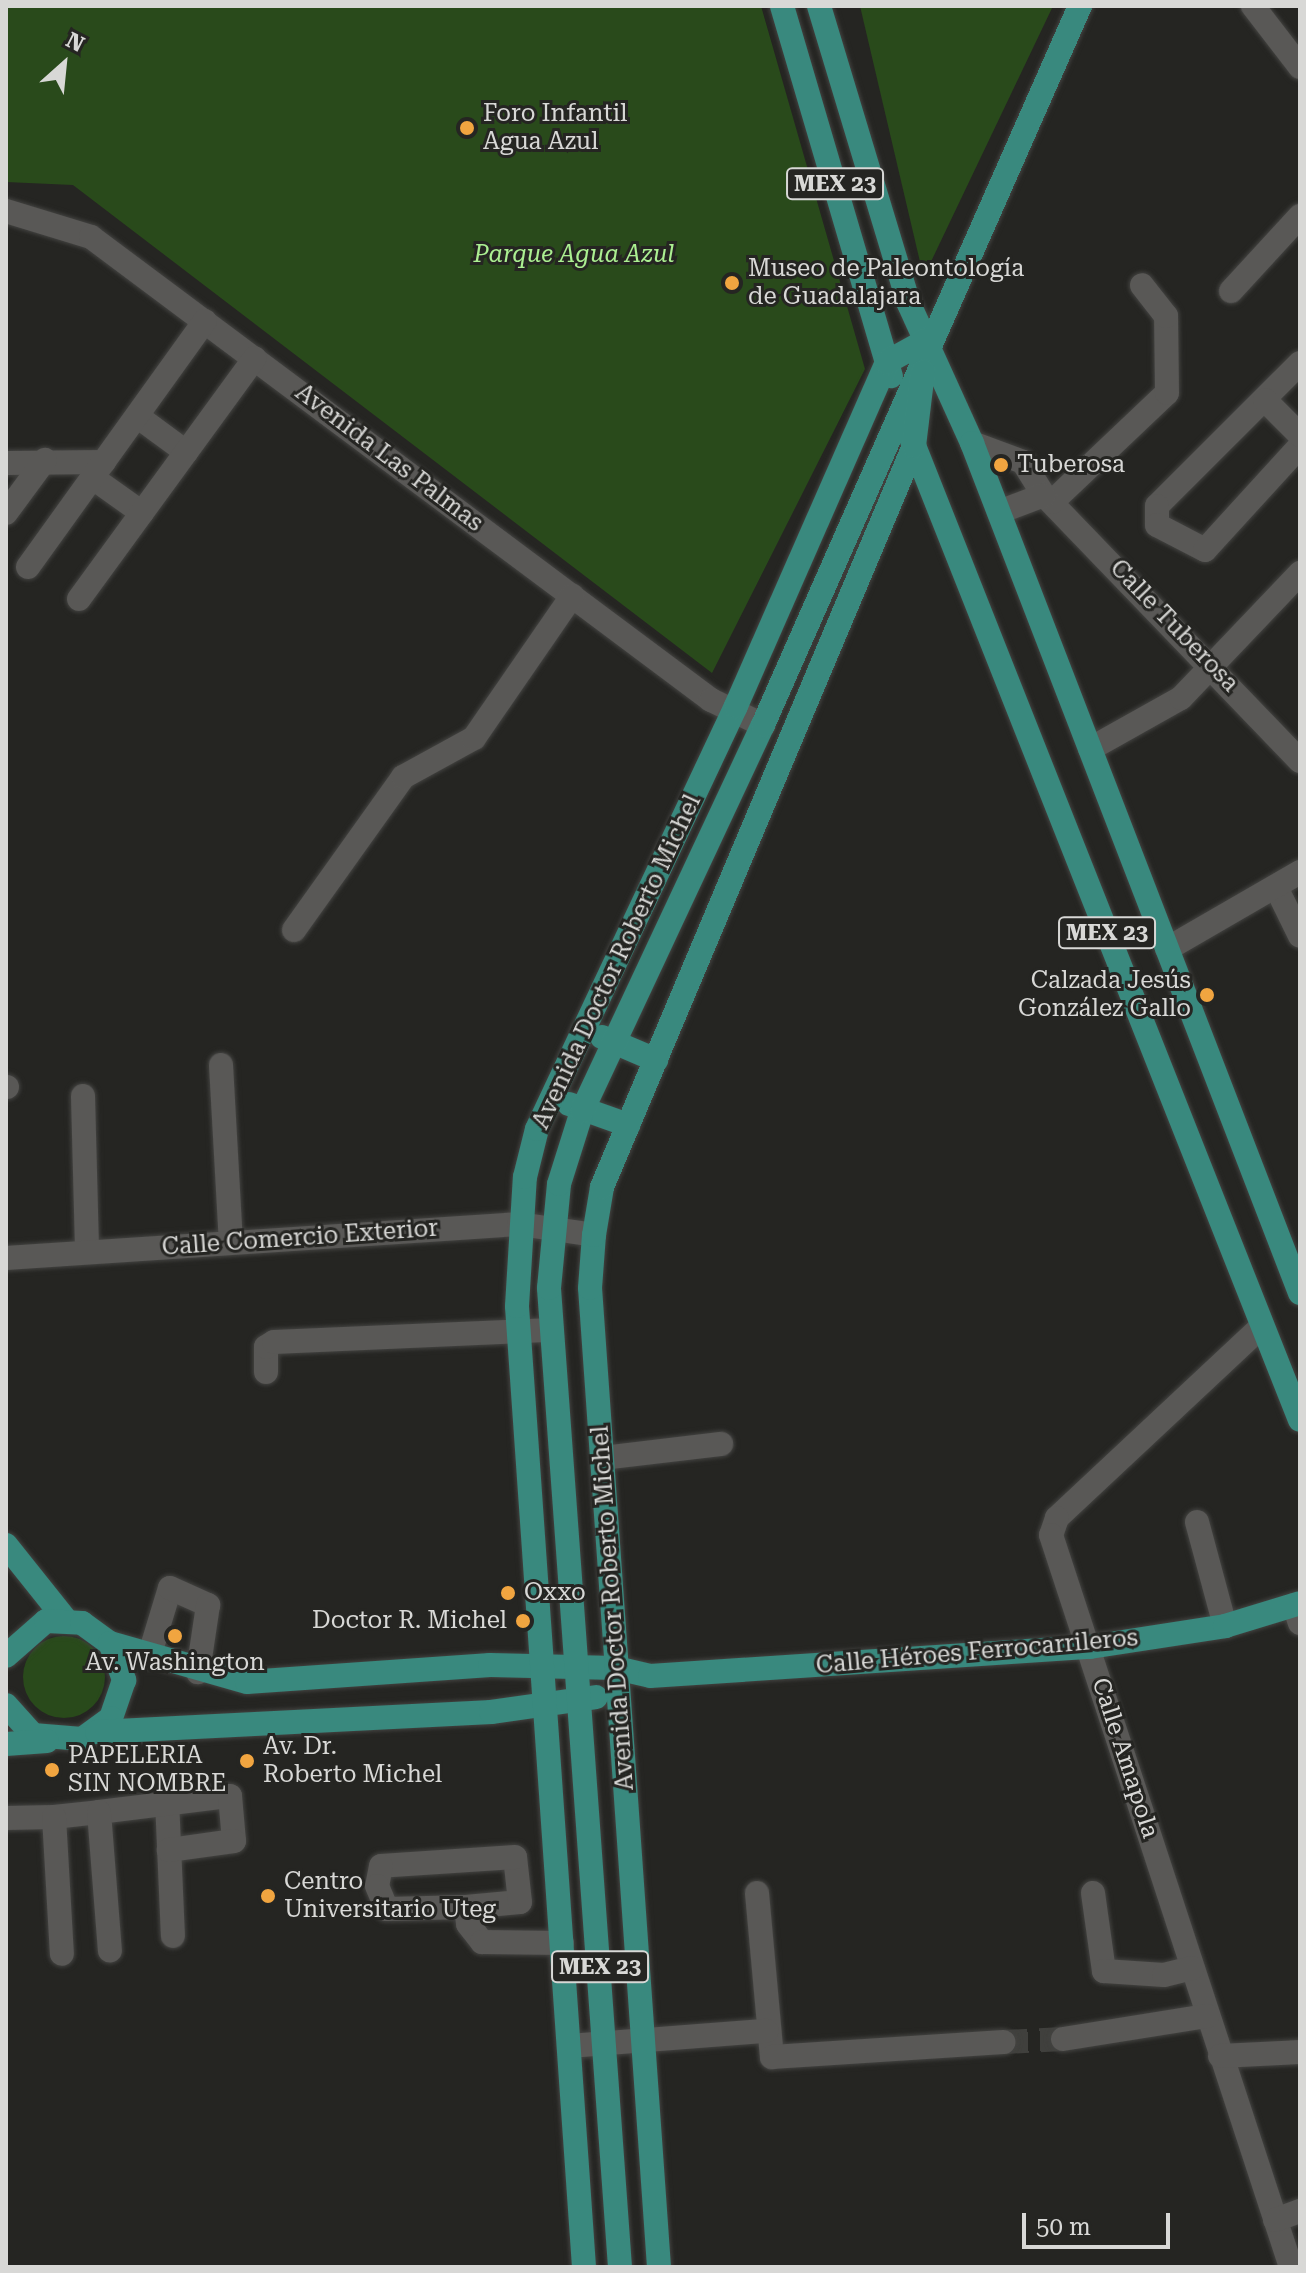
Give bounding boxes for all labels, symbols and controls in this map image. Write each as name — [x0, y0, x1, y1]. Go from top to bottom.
north arrow — [24, 24, 104, 104]
text: N — [62, 27, 88, 57]
place label: Foro Infantil Agua Azul — [483, 100, 628, 156]
marker: Foro Infantil Agua Azul — [458, 119, 476, 137]
road number: MEX 23 — [785, 166, 885, 202]
park label: Parque Agua Azul — [473, 241, 675, 269]
place label: Museo de Paleontología de Guadalajara — [748, 255, 1024, 311]
marker: Museo de Paleontología de Guadalajara — [723, 274, 741, 292]
street label: Avenida Las Palmas — [290, 378, 488, 538]
place label: Tuberosa — [1017, 451, 1125, 479]
marker: Tuberosa — [992, 456, 1010, 474]
street label: Calle Tuberosa — [1104, 554, 1244, 698]
street label: Avenida Doctor Roberto Michel — [527, 790, 707, 1134]
road number: MEX 23 — [1057, 915, 1157, 951]
place label: Calzada Jesús González Gallo — [1018, 967, 1191, 1023]
marker: Calzada Jesús González Gallo — [1198, 986, 1216, 1004]
street label: Calle Comercio Exterior — [161, 1214, 439, 1262]
street label: Avenida Doctor Roberto Michel — [586, 1425, 640, 1791]
place label: Oxxo — [524, 1579, 586, 1607]
marker: Oxxo — [499, 1584, 517, 1602]
place label: Doctor R. Michel — [312, 1607, 507, 1635]
marker: Doctor R. Michel — [514, 1612, 532, 1630]
street label: Calle Héroes Ferrocarrileros — [815, 1624, 1139, 1680]
marker: Av. Washington — [166, 1627, 184, 1645]
place label: Av. Washington — [85, 1649, 265, 1677]
street label: Calle Amapola — [1086, 1674, 1164, 1842]
place label: Av. Dr. Roberto Michel — [263, 1733, 442, 1789]
place label: PAPELERIA SIN NOMBRE — [68, 1742, 226, 1798]
marker: Av. Dr. Roberto Michel — [238, 1752, 256, 1770]
marker: PAPELERIA SIN NOMBRE — [43, 1761, 61, 1779]
place label: Centro Universitario Uteg — [284, 1868, 496, 1924]
marker: Centro Universitario Uteg — [259, 1887, 277, 1905]
road number: MEX 23 — [550, 1949, 650, 1985]
scale bar — [1026, 2197, 1174, 2247]
text: 50 m — [1036, 2213, 1091, 2241]

